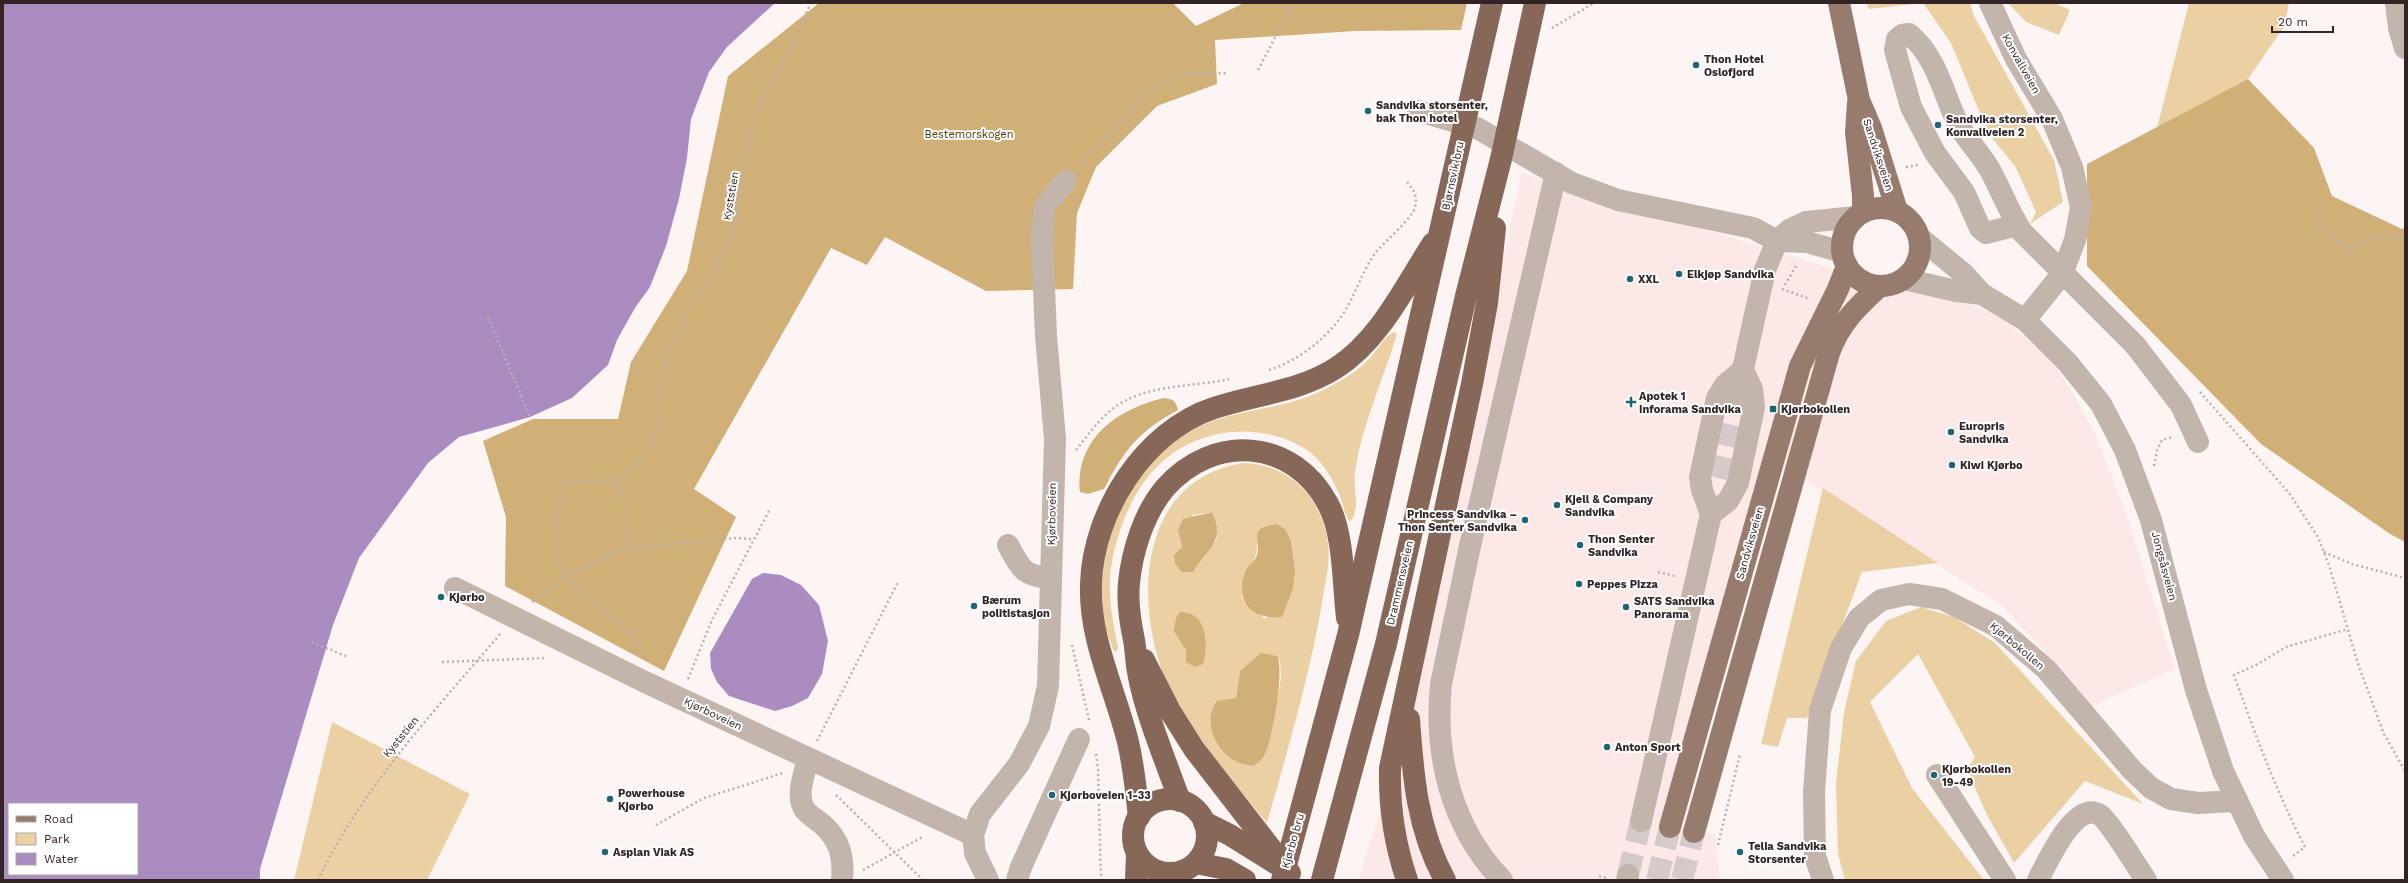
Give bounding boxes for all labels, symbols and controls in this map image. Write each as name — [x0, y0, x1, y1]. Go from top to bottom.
scale bar — [2272, 8, 2333, 34]
text: 20 m — [2278, 15, 2308, 29]
street label: Konvallveien — [1999, 32, 2043, 96]
place label: Thon Hotel Oslofjord — [1704, 53, 1764, 79]
marker: Thon Hotel Oslofjord — [1691, 60, 1701, 70]
place label: Sandvika storsenter, bak Thon hotel — [1376, 99, 1488, 125]
marker: Sandvika storsenter, bak Thon hotel — [1363, 106, 1373, 116]
place label: Sandvika storsenter, Konvallveien 2 — [1946, 113, 2058, 139]
street label: Sandviksveien — [1860, 117, 1896, 193]
marker: Sandvika storsenter, Konvallveien 2 — [1933, 120, 1943, 130]
park label: Bestemorskogen — [924, 128, 1014, 141]
street label: Bjørnsvik bru — [1439, 140, 1467, 212]
street label: Kyststien — [720, 171, 742, 221]
place label: Elkjøp Sandvika — [1687, 268, 1775, 281]
marker: Elkjøp Sandvika — [1674, 269, 1684, 279]
place label: XXL — [1638, 273, 1660, 286]
marker: XXL — [1625, 274, 1635, 284]
place label: Apotek 1 Inforama Sandvika — [1639, 390, 1741, 416]
marker: Apotek 1 Inforama Sandvika — [1626, 397, 1636, 407]
place label: Kjørbokollen — [1781, 403, 1850, 416]
marker: Kjørbokollen — [1768, 404, 1778, 414]
place label: Europris Sandvika — [1959, 420, 2009, 446]
marker: Europris Sandvika — [1946, 427, 1956, 437]
place label: Kiwi Kjørbo — [1960, 459, 2023, 472]
marker: Kiwi Kjørbo — [1947, 460, 1957, 470]
street label: Kjørboveien — [1045, 482, 1059, 546]
place label: Kjell & Company Sandvika — [1565, 493, 1654, 519]
marker: Kjell & Company Sandvika — [1552, 500, 1562, 510]
street label: Sandviksveien — [1733, 505, 1767, 581]
place label: Princess Sandvika – Thon Senter Sandvika — [1398, 508, 1518, 534]
marker: Princess Sandvika – Thon Senter Sandvika — [1520, 515, 1530, 525]
street label: Jongsåsveien — [2149, 530, 2179, 602]
place label: Thon Senter Sandvika — [1588, 533, 1655, 559]
street label: Drammensveien — [1384, 539, 1416, 627]
marker: Thon Senter Sandvika — [1575, 540, 1585, 550]
place label: Peppes Pizza — [1587, 578, 1659, 591]
marker: Peppes Pizza — [1574, 579, 1584, 589]
place label: Kjørbo — [449, 591, 485, 604]
marker: Kjørbo — [436, 592, 446, 602]
place label: Bærum politistasjon — [982, 594, 1050, 620]
place label: SATS Sandvika Panorama — [1634, 595, 1715, 621]
marker: Bærum politistasjon — [969, 601, 979, 611]
marker: SATS Sandvika Panorama — [1621, 602, 1631, 612]
street label: Kjørbokollen — [1987, 619, 2047, 673]
street label: Kjørboveien — [682, 695, 744, 733]
street label: Kyststien — [380, 714, 422, 760]
place label: Anton Sport — [1615, 741, 1681, 754]
marker: Anton Sport — [1602, 742, 1612, 752]
place label: Kjørbokollen 19-49 — [1942, 763, 2011, 789]
marker: Kjørbokollen 19-49 — [1929, 770, 1939, 780]
place label: Powerhouse Kjørbo — [618, 787, 685, 813]
place label: Kjørboveien 1-33 — [1060, 789, 1151, 802]
marker: Kjørboveien 1-33 — [1047, 790, 1057, 800]
marker: Powerhouse Kjørbo — [605, 794, 615, 804]
legend — [8, 803, 138, 875]
text: Road — [44, 812, 73, 826]
street label: Kjørbo bru — [1279, 812, 1307, 870]
text: Park — [44, 832, 70, 846]
place label: Telia Sandvika Storsenter — [1748, 840, 1827, 866]
place label: Asplan Viak AS — [613, 846, 694, 859]
marker: Asplan Viak AS — [600, 847, 610, 857]
marker: Telia Sandvika Storsenter — [1735, 847, 1745, 857]
text: Water — [44, 852, 79, 866]

